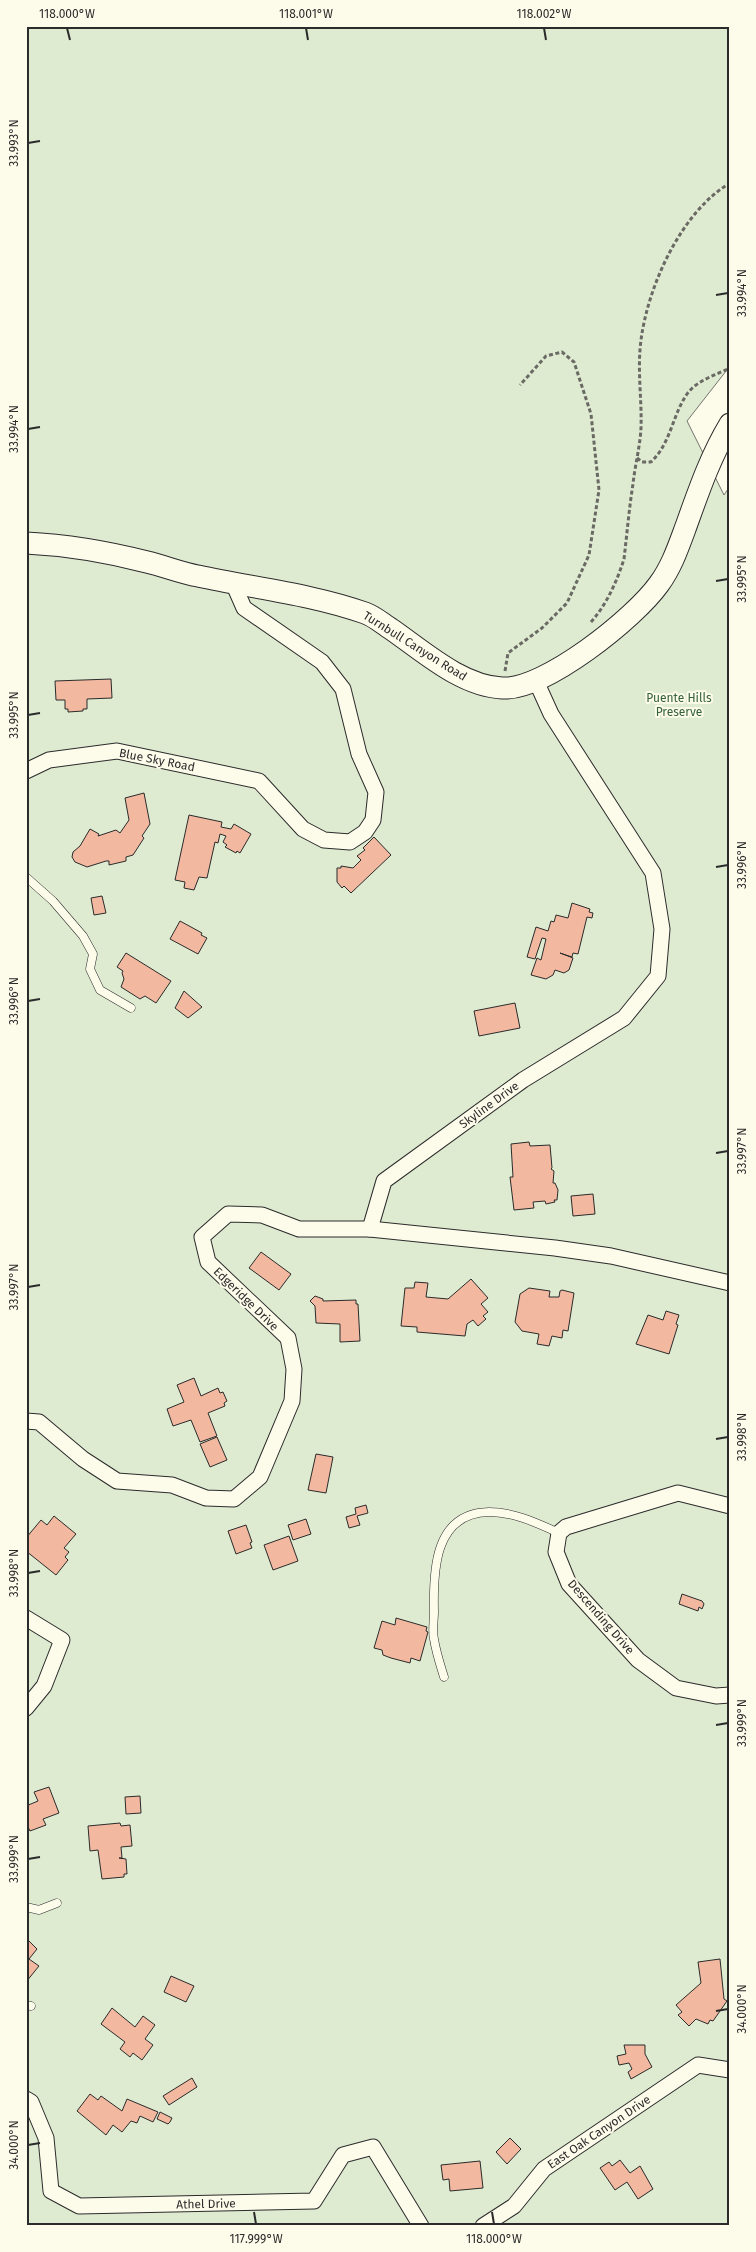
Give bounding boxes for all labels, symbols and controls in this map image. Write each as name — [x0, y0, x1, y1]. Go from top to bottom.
text: 118.000°W — [39, 7, 95, 21]
text: 118.001°W — [279, 7, 333, 21]
text: 118.002°W — [517, 7, 572, 21]
text: 33.993°N — [7, 119, 21, 167]
text: 33.994°N — [735, 269, 749, 317]
text: 33.994°N — [7, 405, 21, 453]
text: 33.995°N — [735, 555, 749, 603]
street label: Turnbull Canyon Road — [361, 608, 469, 684]
text: 33.995°N — [7, 691, 21, 739]
park label: Puente Hills Preserve — [646, 691, 712, 719]
street label: Blue Sky Road — [118, 746, 196, 774]
text: 33.996°N — [735, 841, 749, 889]
text: 33.996°N — [7, 977, 21, 1025]
street label: Skyline Drive — [456, 1079, 522, 1131]
text: 33.997°N — [735, 1128, 749, 1174]
text: 33.997°N — [7, 1264, 21, 1310]
street label: Edgeridge Drive — [211, 1264, 281, 1334]
text: 33.998°N — [735, 1413, 749, 1461]
text: 33.998°N — [7, 1549, 21, 1597]
street label: Descending Drive — [565, 1577, 637, 1657]
text: 33.999°N — [735, 1699, 749, 1747]
text: 33.999°N — [7, 1835, 21, 1883]
text: 34.000°N — [735, 1984, 749, 2034]
street label: East Oak Canyon Drive — [545, 2092, 653, 2172]
text: 34.000°N — [7, 2120, 21, 2170]
street label: Athel Drive — [176, 2196, 236, 2212]
text: 117.999°W — [229, 2232, 283, 2246]
text: 118.000°W — [466, 2232, 522, 2246]

